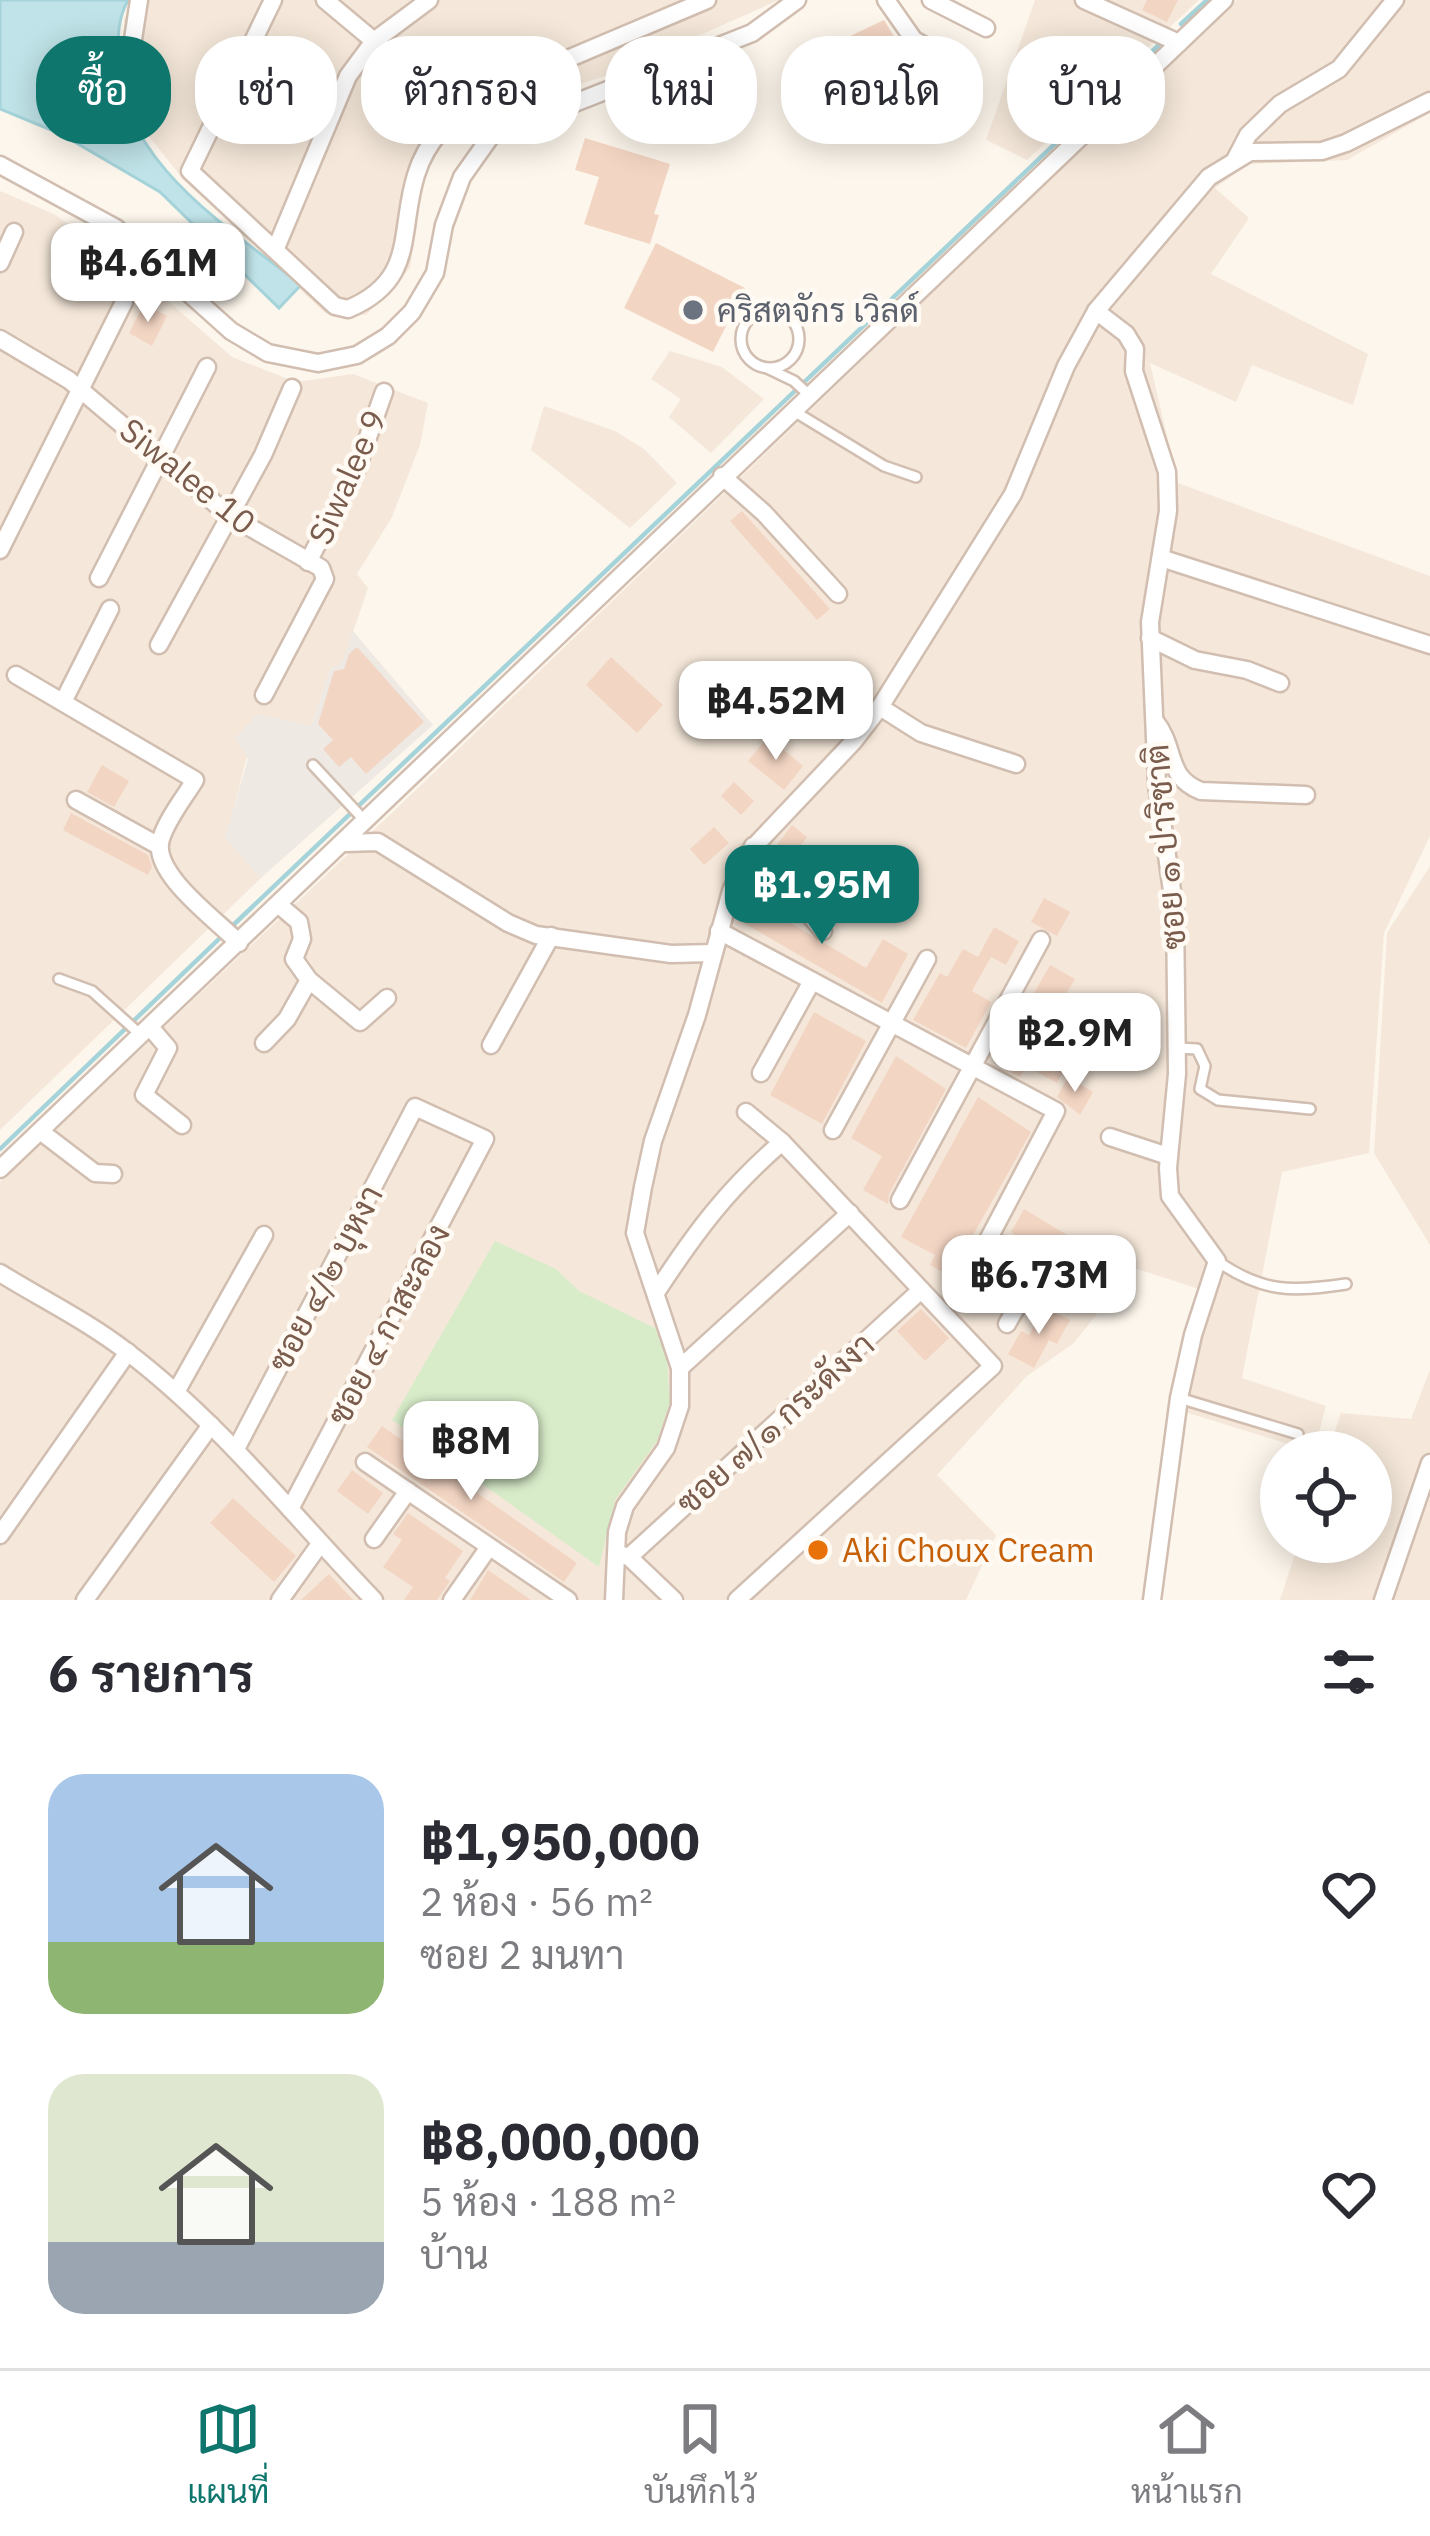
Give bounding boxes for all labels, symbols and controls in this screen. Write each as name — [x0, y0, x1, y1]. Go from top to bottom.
chip: ซื้อ — [36, 36, 171, 144]
chip: เช่า — [195, 36, 337, 144]
chip: ตัวกรอง — [361, 36, 581, 144]
chip: ใหม่ — [605, 36, 757, 144]
chip: คอนโด — [781, 36, 983, 144]
chip: บ้าน — [1007, 36, 1165, 144]
pin: ฿4.61M — [50, 223, 246, 325]
text: ฿4.61M — [78, 236, 218, 287]
place label: คริสตจักร เวิลด์ — [717, 288, 919, 331]
marker: คริสตจักร เวิลด์ — [680, 297, 706, 323]
street label: Siwalee 9 — [298, 403, 395, 551]
street label: Siwalee 10 — [112, 408, 265, 544]
pin: ฿4.52M — [678, 661, 874, 763]
text: ฿4.52M — [706, 674, 846, 725]
street label: ซอย ๑ ปาริชาติ — [1134, 743, 1195, 952]
pin: ฿1.95M — [724, 845, 920, 947]
text: ฿1.95M — [752, 858, 892, 909]
pin: ฿2.9M — [991, 993, 1159, 1095]
text: ฿2.9M — [1017, 1006, 1133, 1057]
street label: ซอย ๔/๒ บุหงา — [257, 1177, 393, 1379]
street label: ซอย ๔ กาสะลอง — [317, 1216, 459, 1432]
pin: ฿6.73M — [941, 1235, 1137, 1337]
text: ฿6.73M — [969, 1248, 1109, 1299]
street label: ซอย ๗/๑ กระดังงา — [667, 1322, 883, 1523]
pin: ฿8M — [413, 1401, 529, 1503]
text: ฿8M — [430, 1414, 512, 1465]
map controls — [1260, 1431, 1392, 1563]
button: locate — [1260, 1431, 1392, 1563]
place label: Aki Choux Cream — [842, 1528, 1095, 1571]
marker: Aki Choux Cream — [805, 1537, 831, 1563]
icon: filters — [1316, 1639, 1382, 1705]
text: 6 รายการ — [48, 1640, 254, 1706]
text: ฿1,950,000 — [420, 1808, 700, 1874]
icon: home — [144, 1822, 288, 1966]
icon: heart — [1316, 1861, 1382, 1927]
text: 2 ห้อง · 56 m² — [420, 1876, 653, 1927]
text: ซอย 2 มนทา — [420, 1929, 624, 1980]
text: ฿8,000,000 — [420, 2108, 700, 2174]
icon: home — [144, 2122, 288, 2266]
icon: heart — [1316, 2161, 1382, 2227]
text: 5 ห้อง · 188 m² — [420, 2176, 676, 2227]
text: บ้าน — [420, 2229, 489, 2280]
tab: แผนที่ — [187, 2396, 269, 2512]
tab: บันทึกไว้ — [644, 2396, 756, 2512]
tab: หน้าแรก — [1131, 2396, 1243, 2512]

